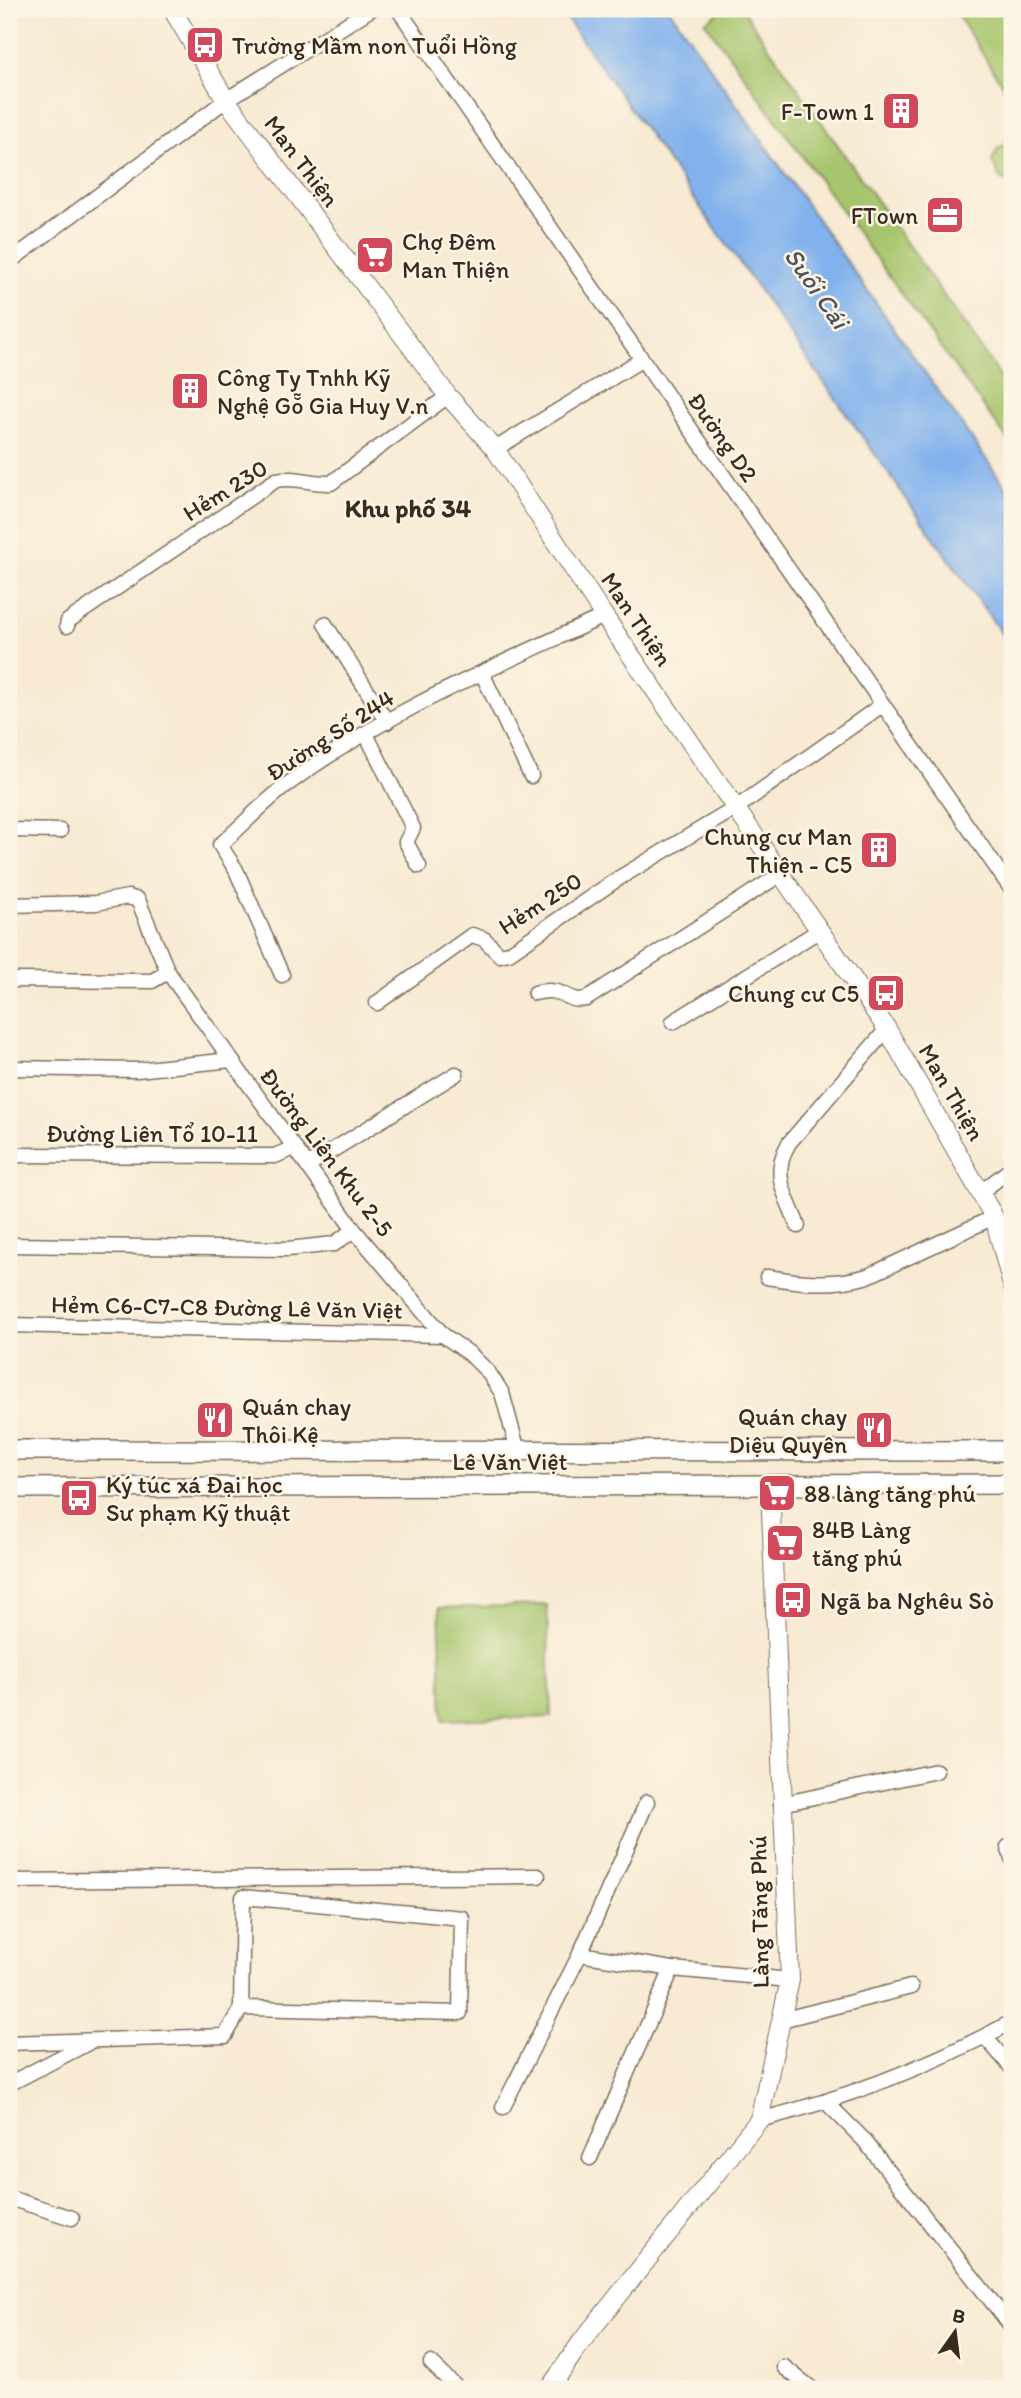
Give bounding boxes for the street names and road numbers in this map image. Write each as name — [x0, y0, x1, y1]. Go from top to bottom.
street label: Man Thiện — [258, 109, 346, 213]
street label: Đường D2 — [682, 387, 764, 488]
street label: Hẻm 230 — [177, 453, 273, 527]
street label: Man Thiện — [595, 566, 679, 672]
street label: Đường Số 244 — [261, 683, 399, 787]
street label: Hẻm 250 — [493, 865, 587, 941]
street label: Man Thiện — [913, 1038, 992, 1146]
street label: Đường Liên Khu 2-5 — [254, 1062, 400, 1242]
street label: Đường Liên Tổ 10-11 — [46, 1119, 258, 1148]
street label: Hẻm C6-C7-C8 Đường Lê Văn Việt — [51, 1289, 403, 1325]
street label: Lê Văn Việt — [452, 1447, 568, 1476]
street label: Làng Tăng Phú — [743, 1835, 775, 1989]

